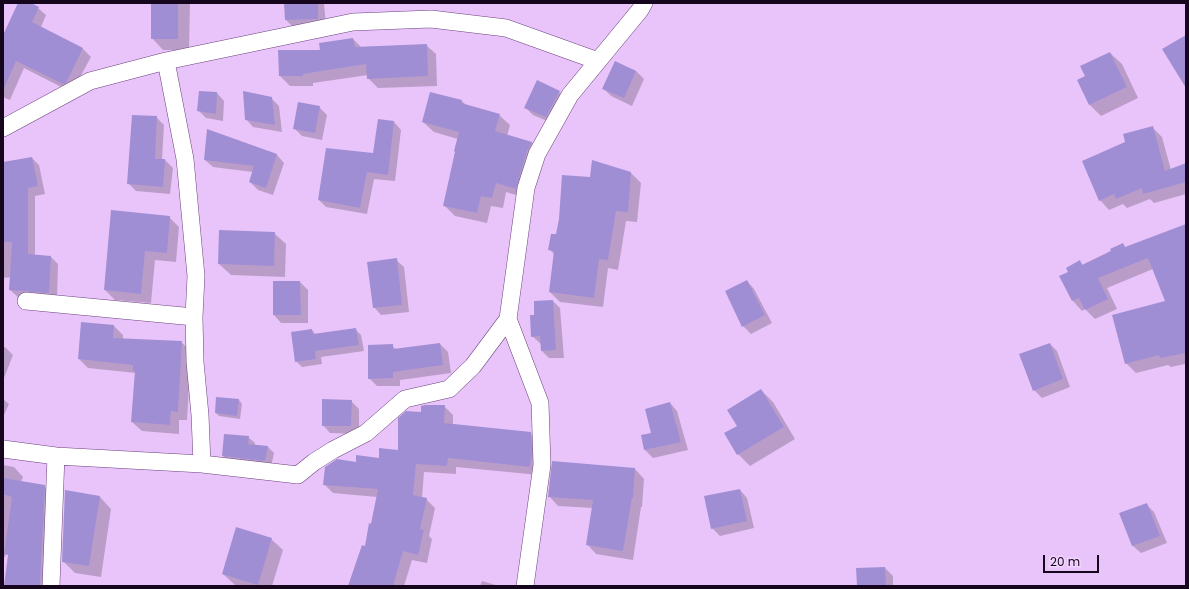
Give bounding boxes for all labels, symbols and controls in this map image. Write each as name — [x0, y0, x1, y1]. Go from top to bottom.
scale bar — [1045, 547, 1101, 573]
text: 20 m — [1050, 553, 1080, 570]

